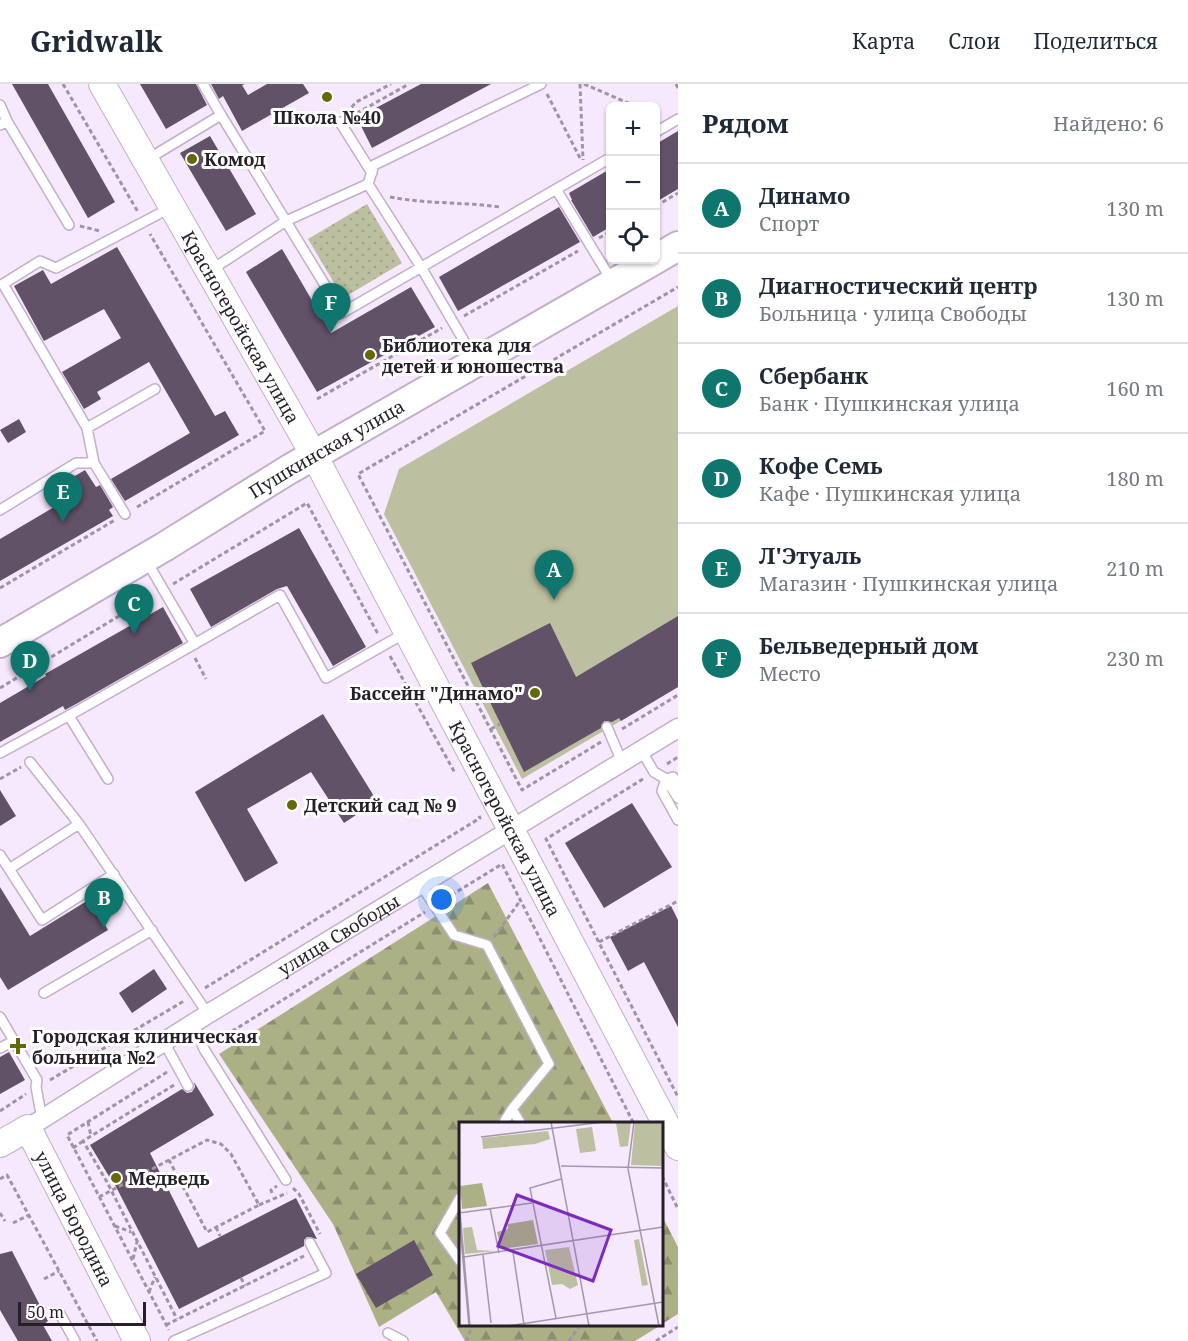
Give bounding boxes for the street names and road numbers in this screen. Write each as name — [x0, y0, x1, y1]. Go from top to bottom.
street label: Красногеройская улица — [176, 226, 305, 428]
street label: Пушкинская улица — [244, 394, 409, 504]
street label: Красногеройская улица — [444, 716, 567, 921]
street label: улица Свободы — [273, 888, 404, 981]
street label: улица Бородина — [30, 1147, 119, 1291]

